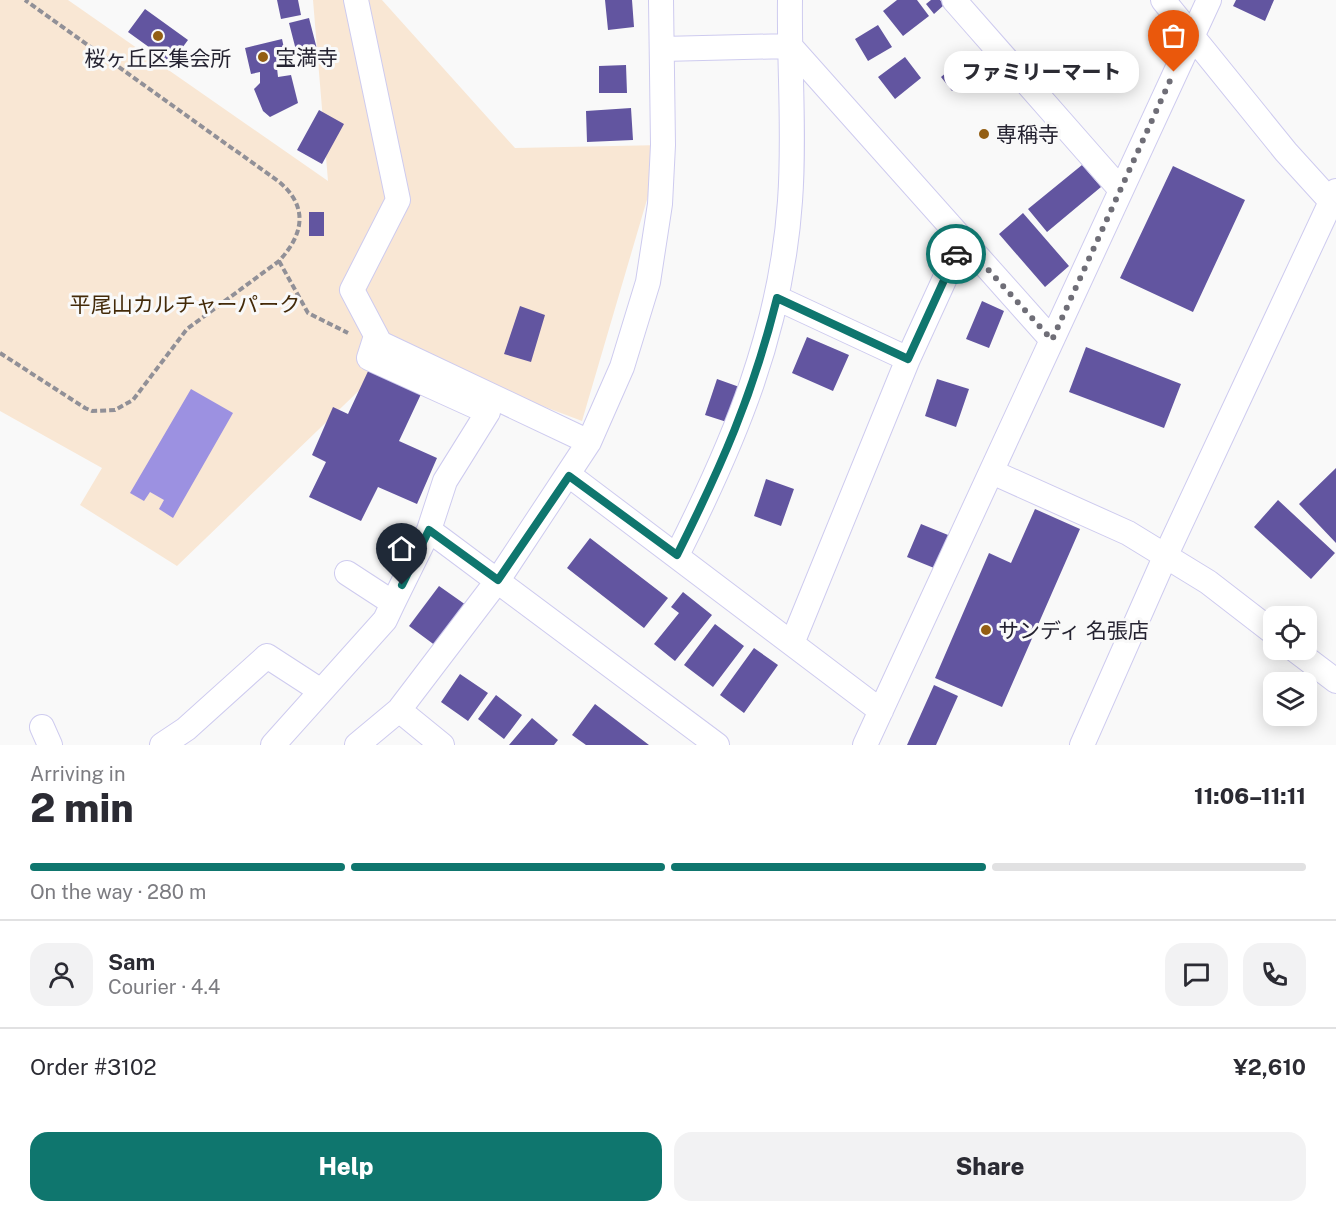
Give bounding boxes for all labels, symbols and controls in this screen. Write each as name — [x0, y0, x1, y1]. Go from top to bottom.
pin — [1148, 10, 1199, 72]
icon: bag — [1157, 19, 1190, 52]
marker: 桜ヶ丘区集会所 — [151, 29, 165, 43]
place label: 宝満寺 — [275, 45, 338, 70]
place label: 桜ヶ丘区集会所 — [85, 46, 232, 71]
marker: 宝満寺 — [256, 50, 270, 64]
callout: ファミリーマート — [943, 51, 1138, 93]
text: ファミリーマート — [962, 60, 1122, 84]
place label: 専稱寺 — [996, 122, 1059, 147]
marker: 専稱寺 — [977, 127, 991, 141]
courier — [926, 224, 986, 284]
icon: car — [940, 238, 973, 271]
park label: 平尾山カルチャーパーク — [70, 292, 300, 317]
pin — [376, 523, 427, 585]
icon: home — [385, 532, 418, 565]
map controls — [1263, 606, 1317, 726]
button: locate — [1263, 606, 1317, 660]
place label: サンディ 名張店 — [998, 618, 1149, 643]
marker: サンディ 名張店 — [979, 623, 993, 637]
button: layers — [1263, 672, 1317, 726]
text: Arriving in — [30, 762, 125, 786]
text: 11:06–11:11 — [1194, 783, 1306, 809]
text: 2 min — [30, 785, 134, 831]
text: On the way · 280 m — [30, 880, 206, 904]
button: person — [30, 943, 93, 1006]
button: chat — [1165, 943, 1228, 1006]
button: phone — [1243, 943, 1306, 1006]
text: Sam — [108, 949, 155, 975]
text: Courier · 4.4 — [108, 975, 220, 999]
text: Order #3102 — [30, 1054, 157, 1080]
text: ¥2,610 — [1233, 1054, 1306, 1080]
button: Help — [30, 1132, 662, 1201]
button: Share — [674, 1132, 1306, 1201]

